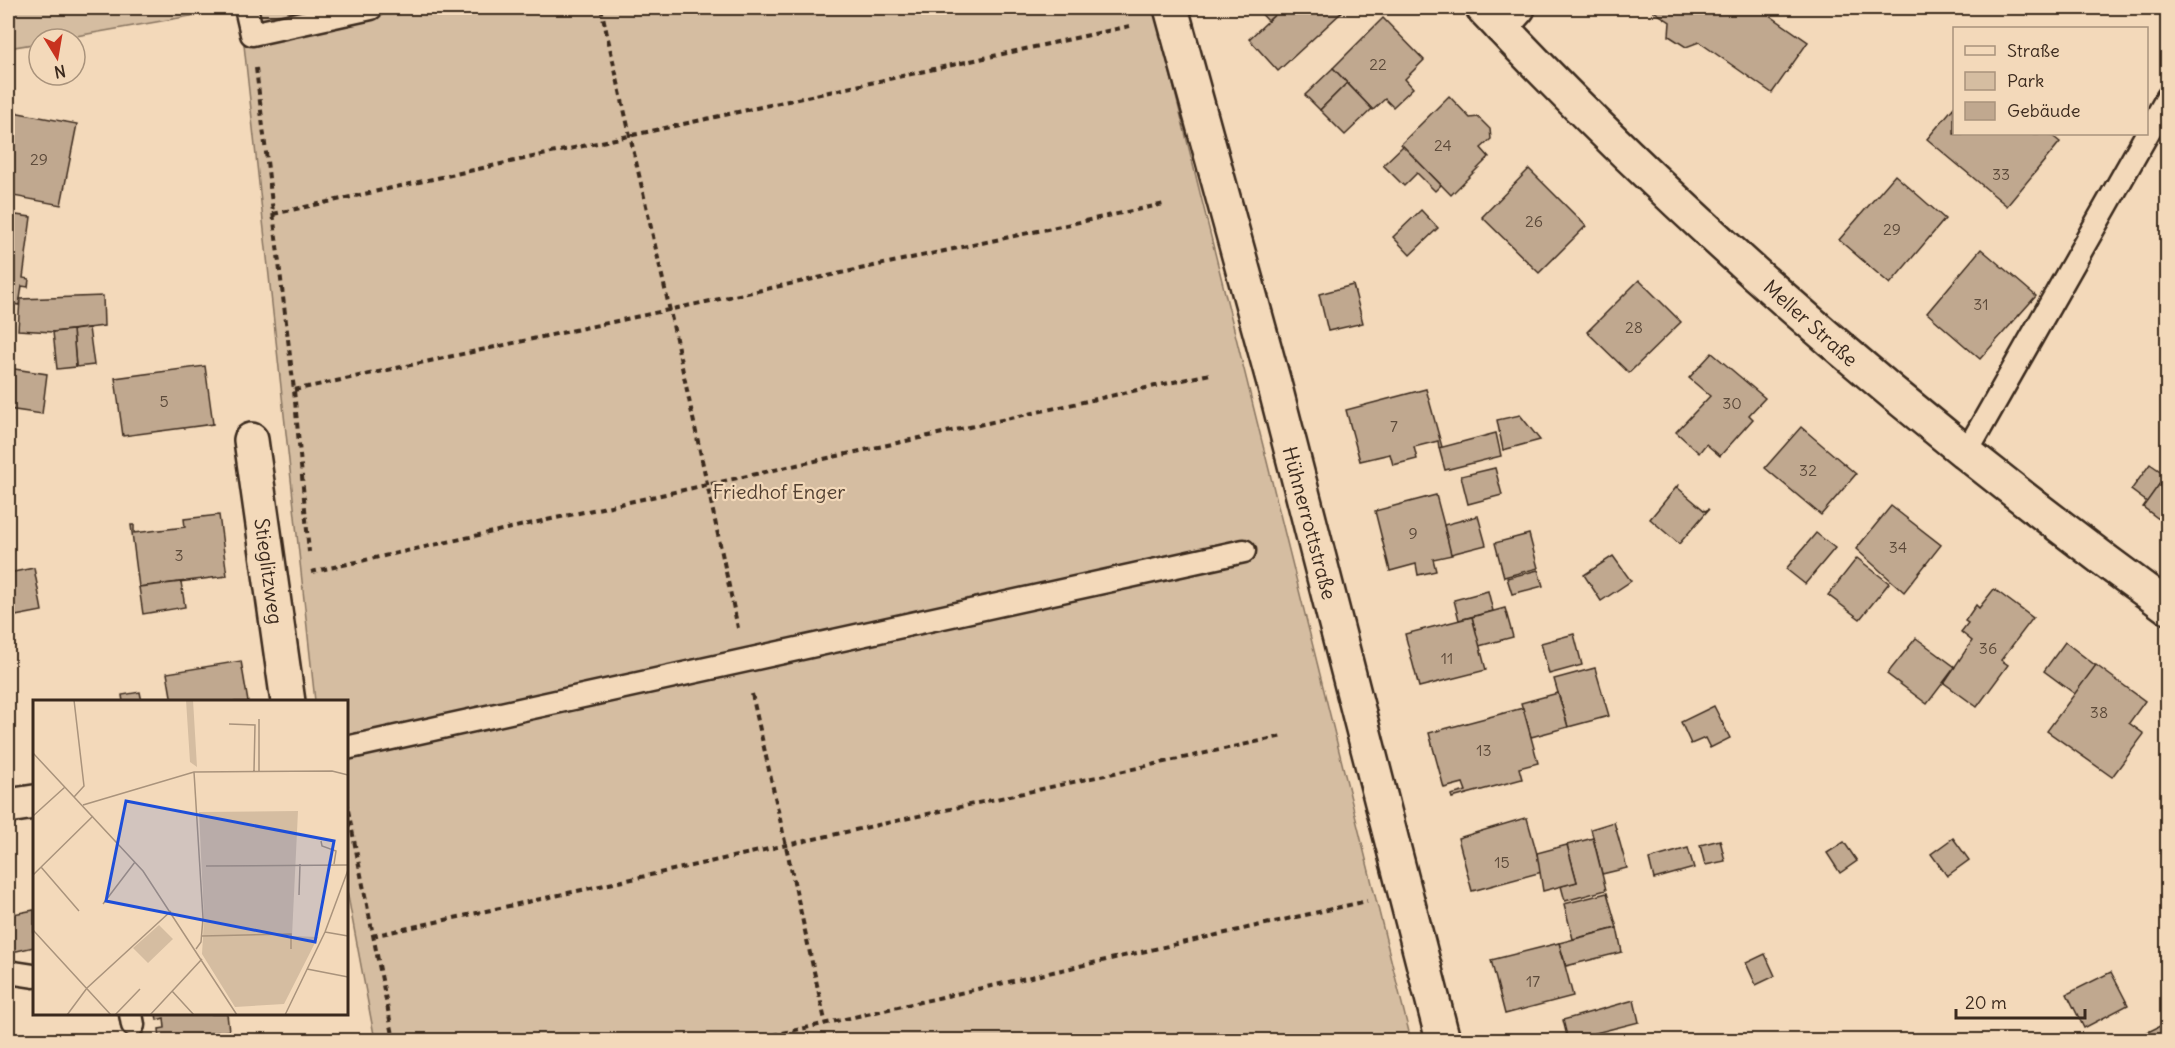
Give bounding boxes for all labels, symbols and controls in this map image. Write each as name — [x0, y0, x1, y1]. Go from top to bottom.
north arrow — [27, 27, 87, 87]
legend — [1953, 27, 2148, 135]
text: Straße — [2007, 39, 2060, 62]
house number: 22 — [1369, 54, 1387, 74]
text: N — [53, 61, 67, 83]
text: Park — [2007, 69, 2044, 92]
text: Gebäude — [2007, 99, 2080, 122]
house number: 24 — [1434, 135, 1452, 155]
house number: 29 — [30, 149, 48, 169]
house number: 33 — [1992, 164, 2010, 184]
house number: 26 — [1525, 211, 1543, 231]
house number: 29 — [1883, 219, 1901, 239]
street label: Meller Straße — [1759, 274, 1863, 372]
house number: 31 — [1973, 294, 1989, 314]
house number: 28 — [1625, 317, 1643, 337]
house number: 5 — [159, 391, 169, 411]
house number: 30 — [1722, 393, 1742, 413]
house number: 7 — [1390, 416, 1398, 436]
street label: Hühnerrottstraße — [1278, 444, 1342, 602]
house number: 32 — [1799, 460, 1817, 480]
park label: Friedhof Enger — [713, 479, 845, 504]
street label: Stieglitzweg — [249, 516, 289, 626]
house number: 9 — [1408, 523, 1418, 543]
house number: 34 — [1889, 537, 1907, 557]
house number: 3 — [174, 545, 184, 565]
house number: 36 — [1979, 638, 1997, 658]
house number: 11 — [1441, 648, 1453, 668]
inset map — [33, 700, 348, 1015]
house number: 38 — [2090, 702, 2108, 722]
house number: 13 — [1476, 740, 1492, 760]
house number: 15 — [1494, 852, 1510, 872]
house number: 17 — [1526, 971, 1540, 991]
scale bar — [1956, 982, 2085, 1020]
text: 20 m — [1965, 991, 2007, 1014]

